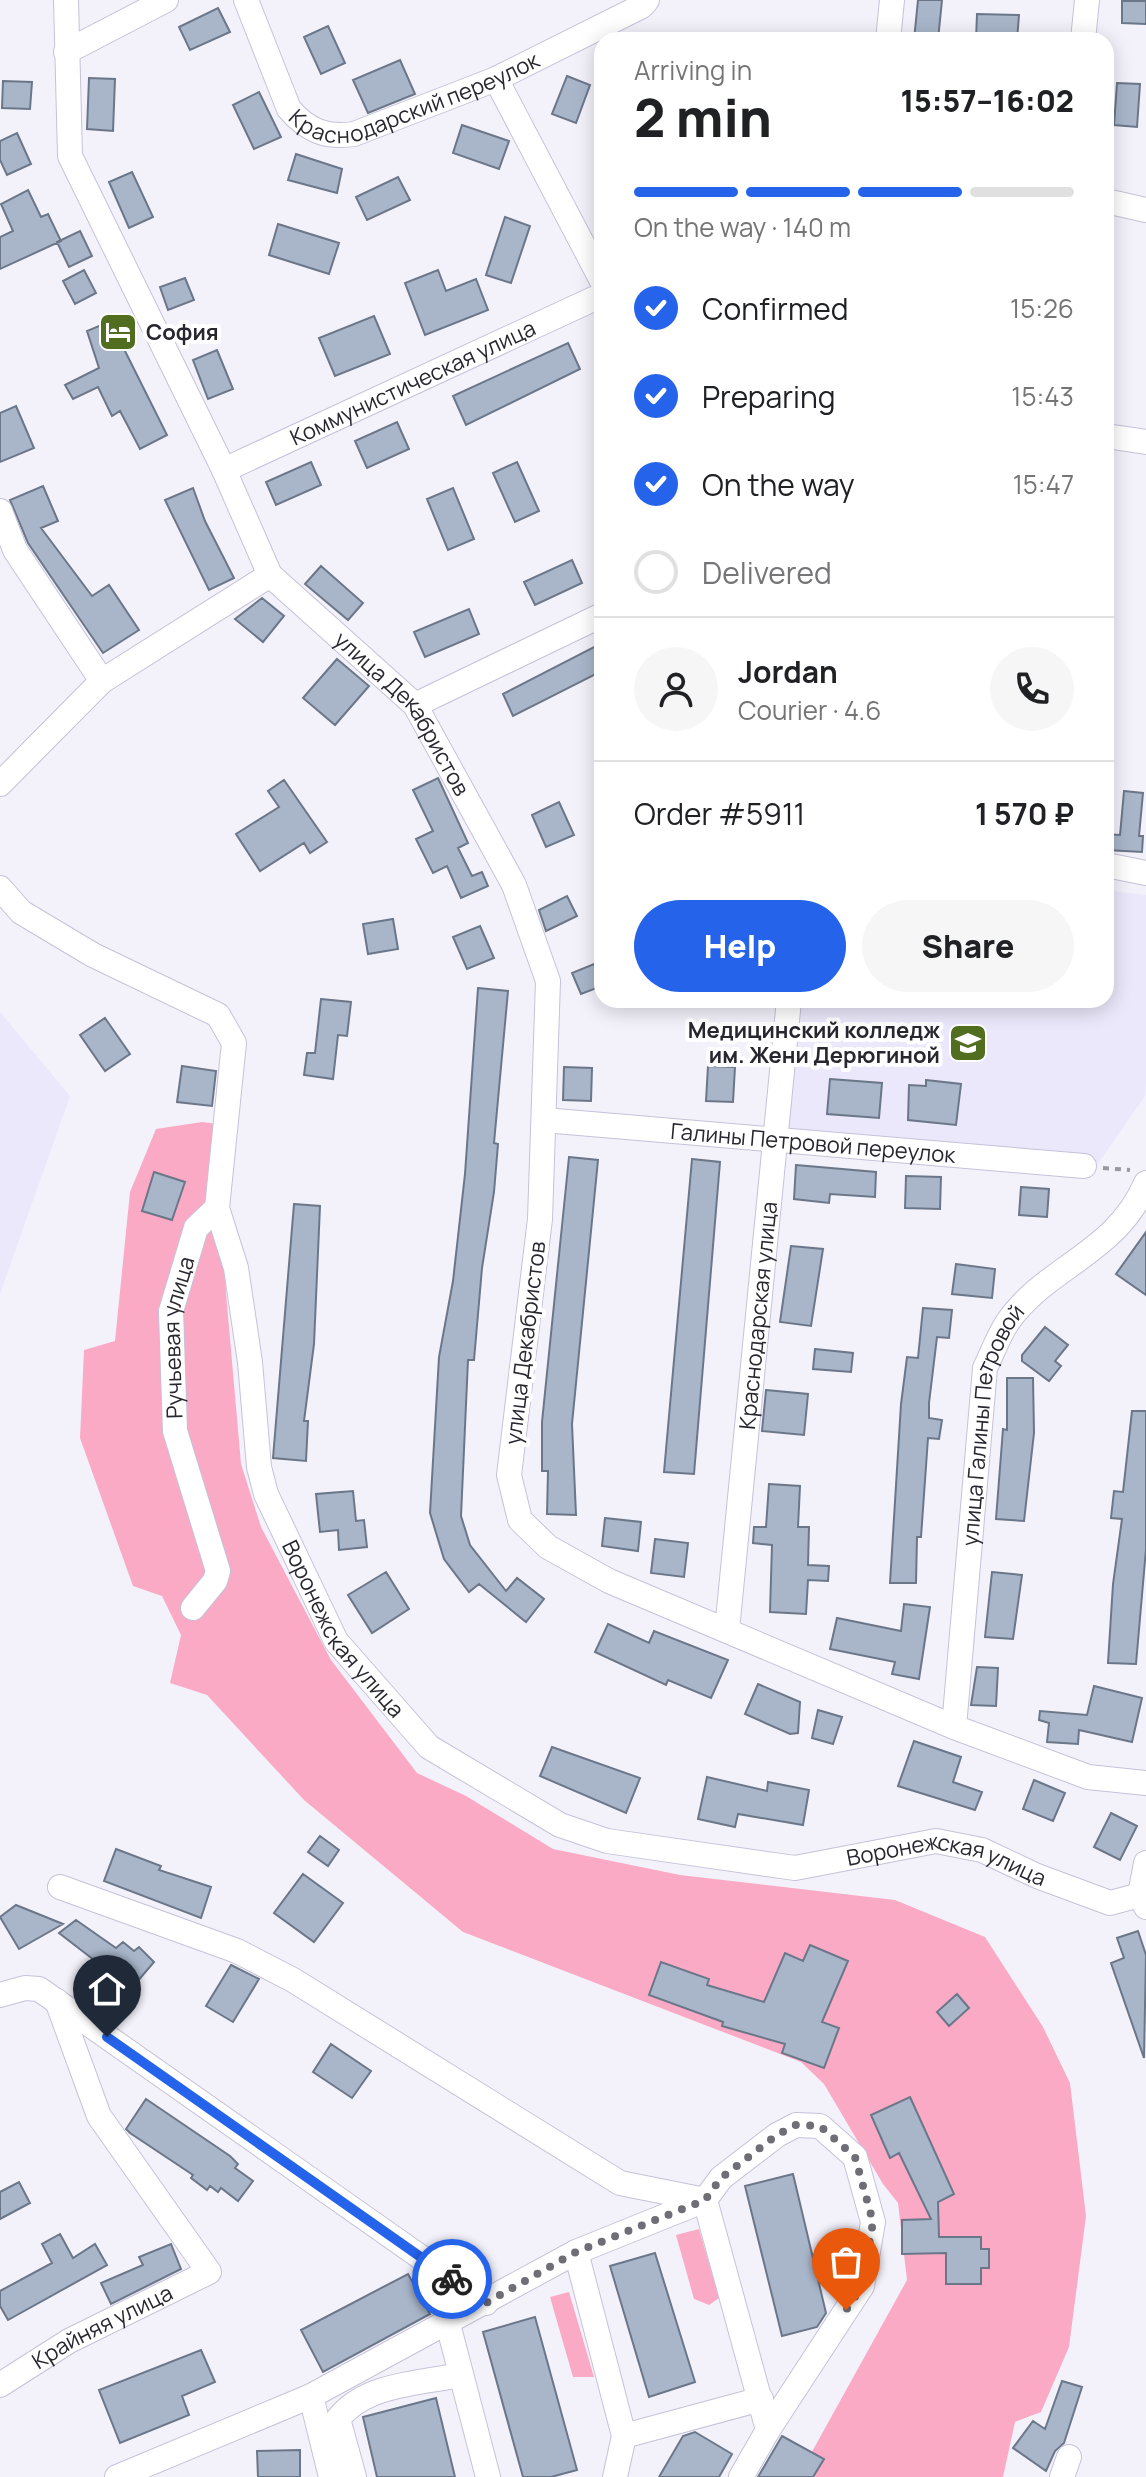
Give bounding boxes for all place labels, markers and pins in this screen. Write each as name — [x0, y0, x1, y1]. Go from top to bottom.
hotel icon: София — [97, 311, 139, 353]
place label: София — [146, 317, 219, 347]
place label: Медицинский колледж им. Жени Дерюгиной — [688, 1015, 940, 1070]
school or university icon: Медицинский колледж им. Жени Дерюгиной — [947, 1022, 989, 1064]
pin — [73, 1955, 141, 2037]
pin — [812, 2228, 880, 2310]

